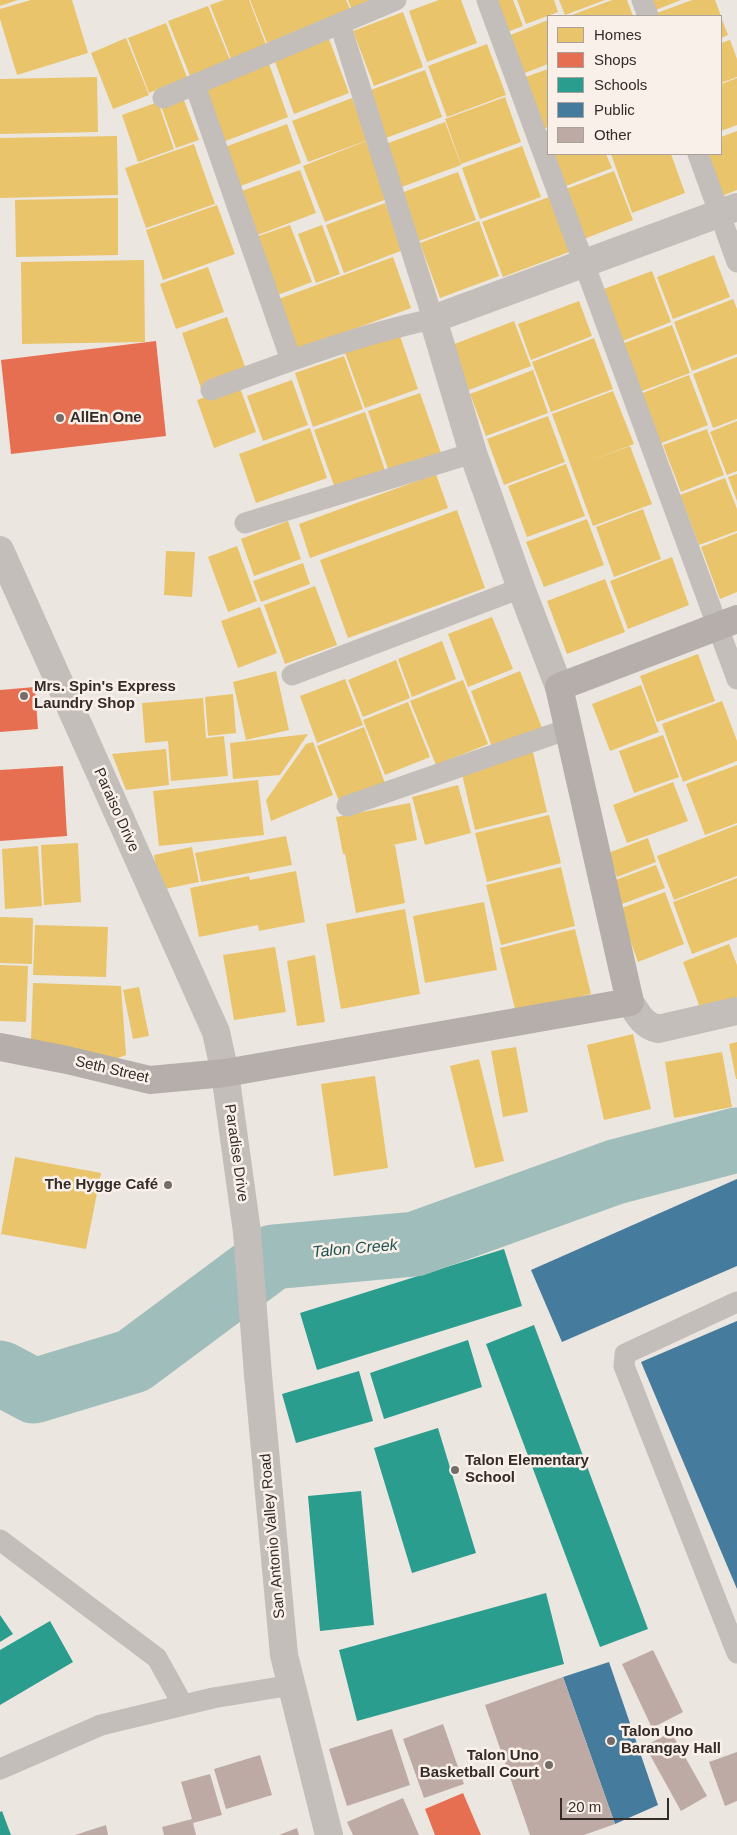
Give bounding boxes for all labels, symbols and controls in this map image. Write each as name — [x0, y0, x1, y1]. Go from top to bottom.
legend — [547, 15, 722, 155]
text: Homes — [594, 26, 642, 43]
text: Shops — [594, 51, 637, 68]
text: Schools — [594, 76, 647, 93]
text: Public — [594, 101, 635, 118]
text: Other — [594, 126, 632, 143]
place label: AllEn One — [70, 409, 142, 427]
marker: AllEn One — [54, 412, 66, 424]
place label: Mrs. Spin's Express Laundry Shop — [34, 678, 176, 713]
marker: Mrs. Spin's Express Laundry Shop — [18, 690, 30, 702]
street label: Paraiso Drive — [89, 765, 143, 855]
street label: Seth Street — [73, 1053, 151, 1087]
street label: Paradise Drive — [220, 1103, 252, 1203]
place label: The Hygge Café — [45, 1176, 158, 1194]
marker: The Hygge Café — [162, 1179, 174, 1191]
water label: Talon Creek — [311, 1236, 399, 1262]
place label: Talon Elementary School — [465, 1452, 589, 1487]
street label: San Antonio Valley Road — [257, 1453, 289, 1619]
marker: Talon Elementary School — [449, 1464, 461, 1476]
place label: Talon Uno Barangay Hall — [621, 1723, 721, 1758]
marker: Talon Uno Barangay Hall — [605, 1735, 617, 1747]
place label: Talon Uno Basketball Court — [420, 1747, 539, 1782]
marker: Talon Uno Basketball Court — [543, 1759, 555, 1771]
scale bar — [562, 1788, 671, 1820]
text: 20 m — [568, 1798, 601, 1815]

